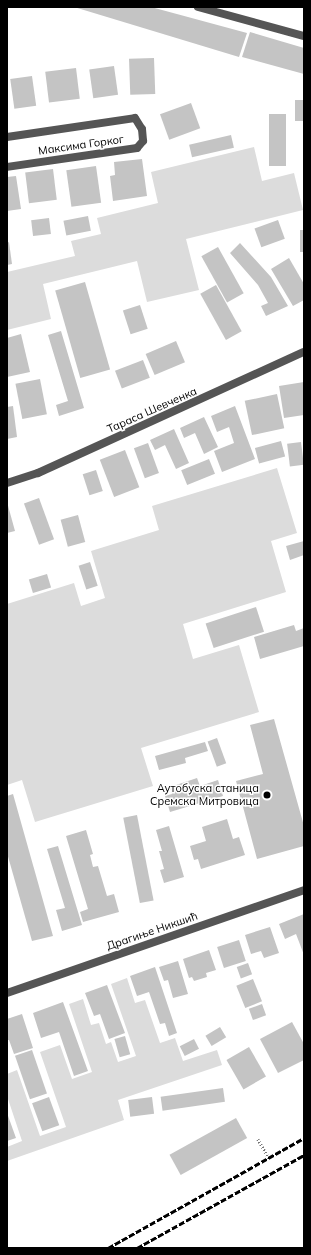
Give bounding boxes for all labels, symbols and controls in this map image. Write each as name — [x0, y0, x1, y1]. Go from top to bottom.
street label: Максима Горког — [37, 132, 125, 158]
street label: Тараса Шевченка — [105, 384, 199, 436]
place label: Аутобуска станица Сремска Митровица — [150, 782, 259, 808]
marker: Аутобуска станица Сремска Митровица — [262, 790, 272, 800]
street label: Драгиње Никшић — [105, 909, 199, 953]

